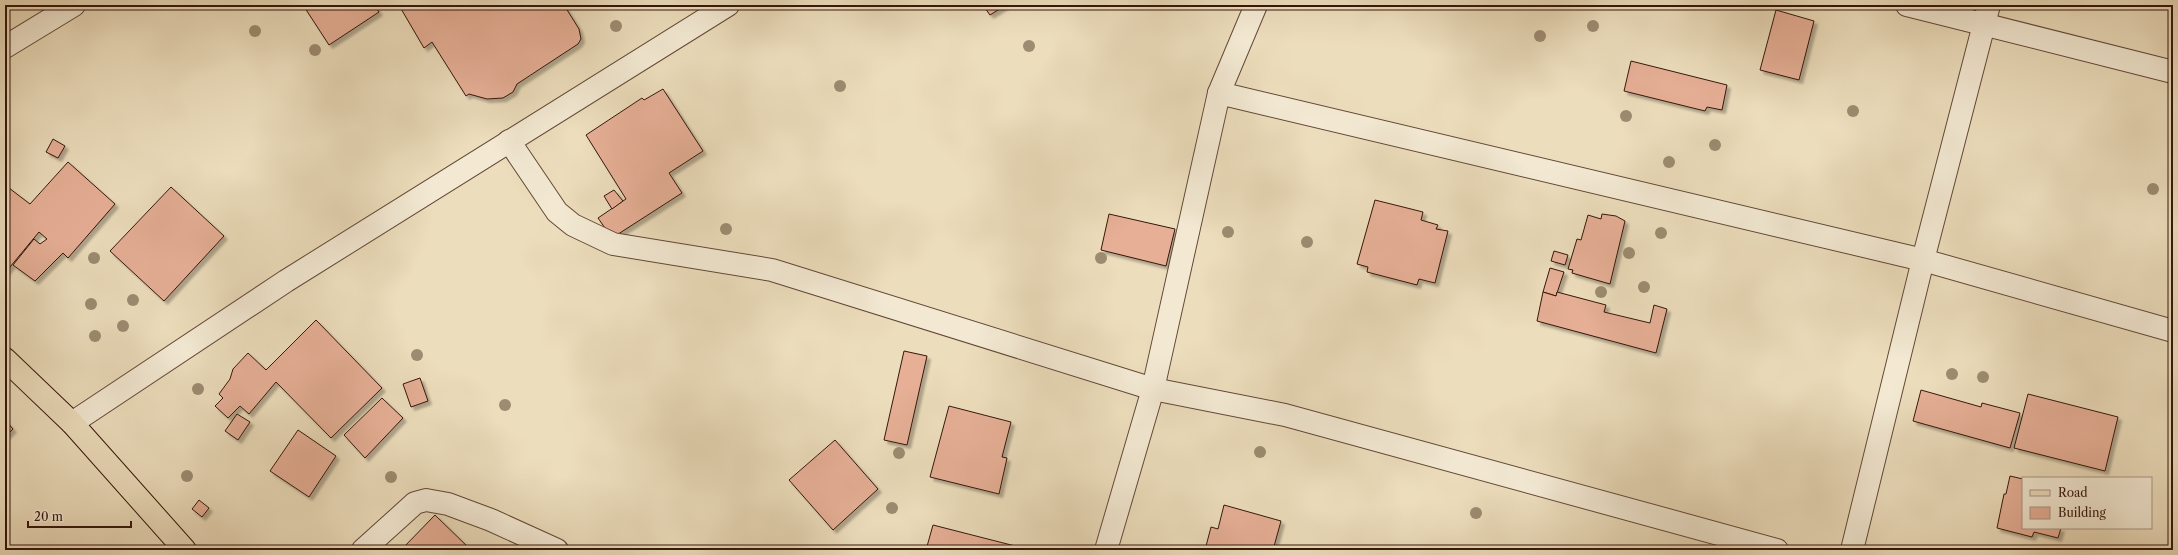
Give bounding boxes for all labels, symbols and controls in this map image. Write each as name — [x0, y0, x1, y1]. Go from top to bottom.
legend — [2022, 477, 2152, 529]
text: Road — [2058, 485, 2088, 500]
scale bar — [28, 503, 131, 529]
text: Building — [2058, 505, 2106, 520]
text: 20 m — [34, 509, 63, 524]

